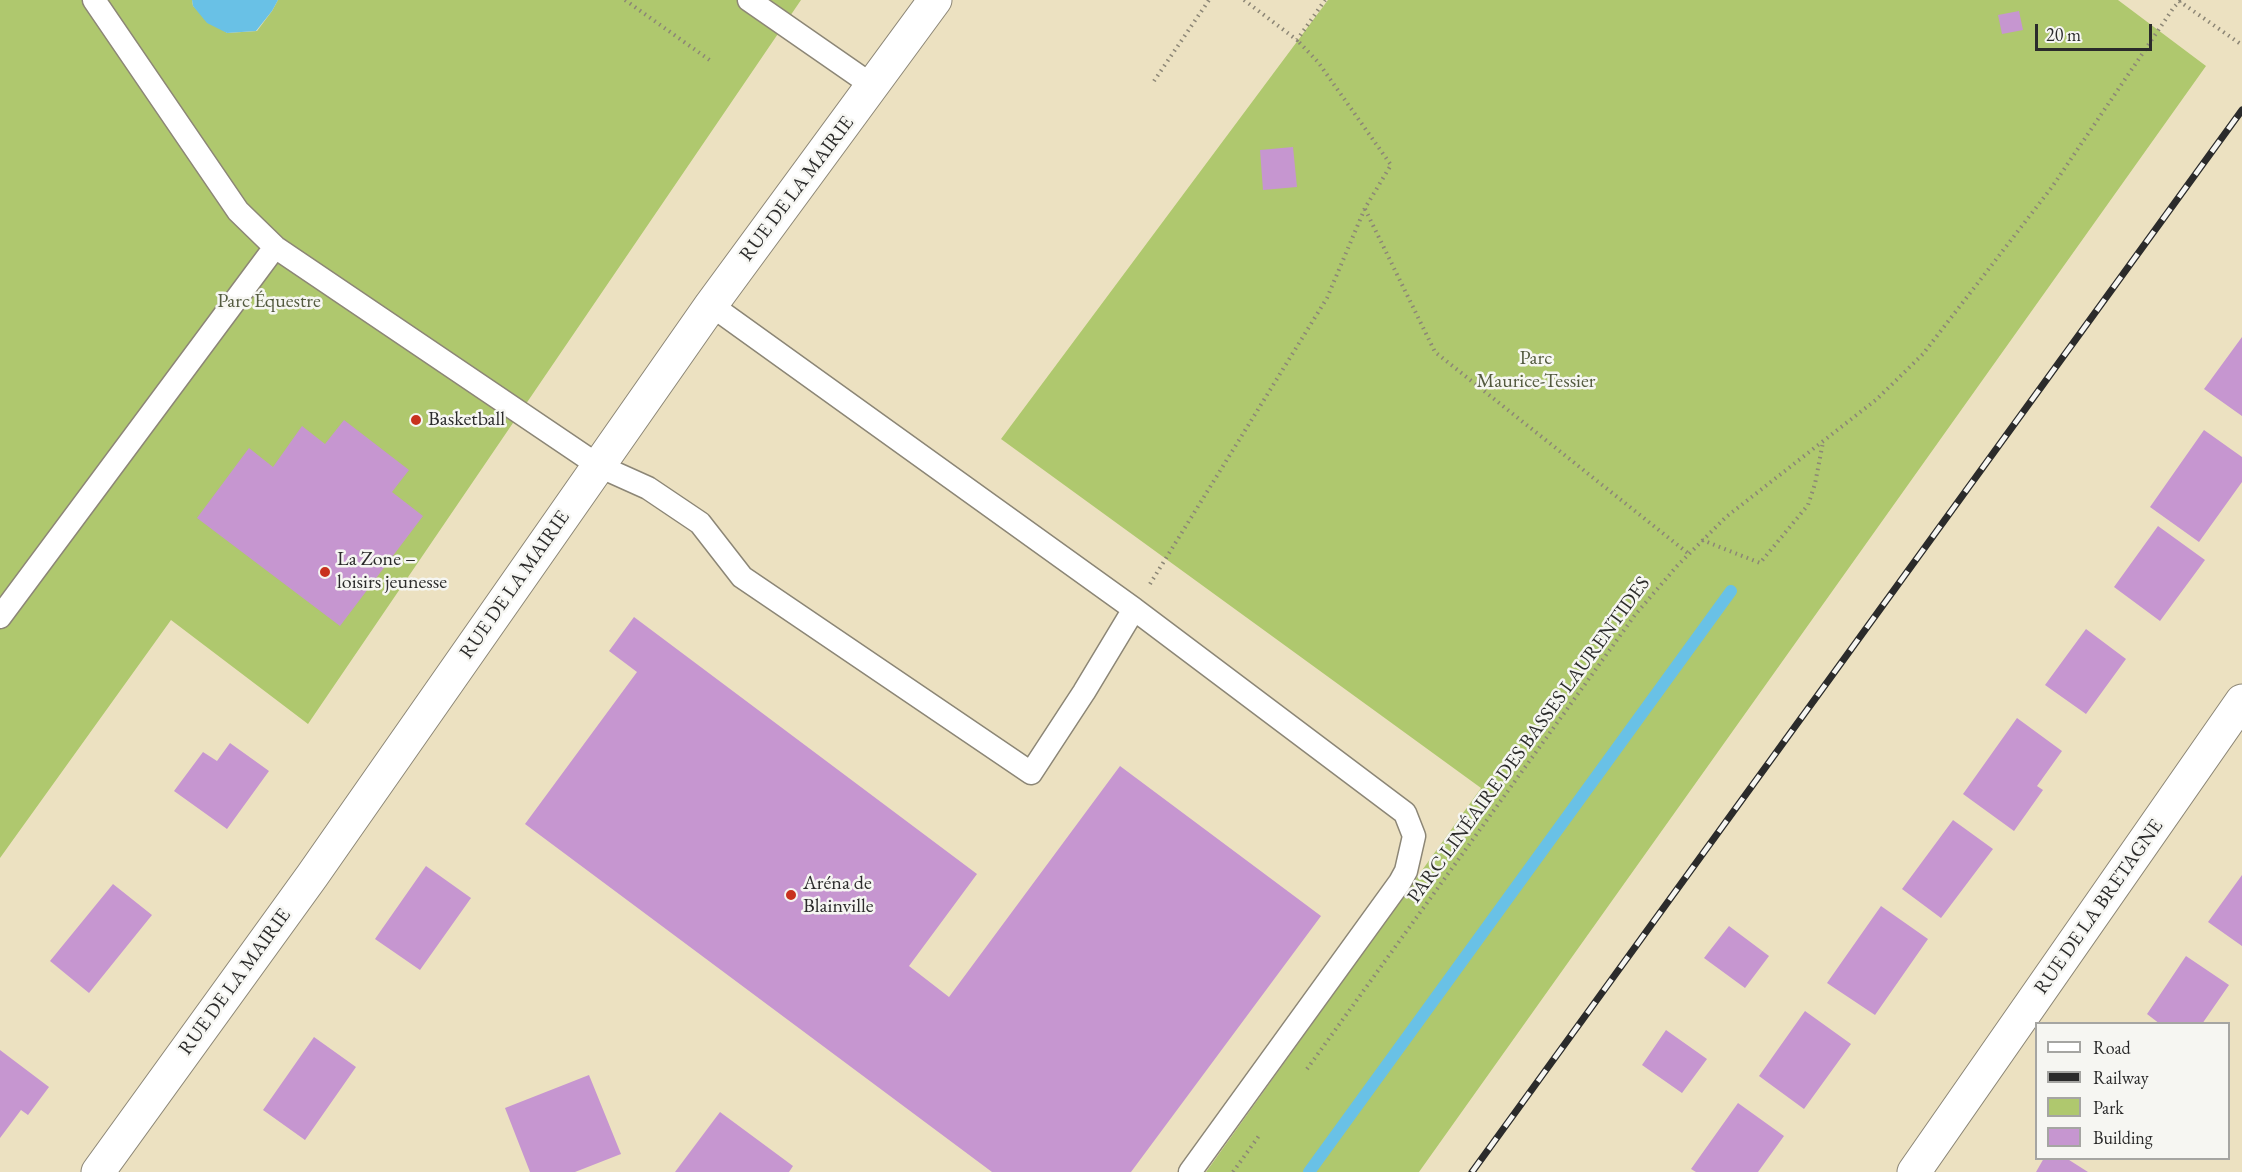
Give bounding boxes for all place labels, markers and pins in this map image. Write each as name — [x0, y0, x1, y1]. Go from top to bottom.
place label: Basketball — [428, 408, 505, 432]
marker: Basketball — [409, 413, 423, 427]
place label: La Zone – loisirs jeunesse — [337, 548, 447, 595]
marker: La Zone – loisirs jeunesse — [318, 565, 332, 579]
place label: Aréna de Blainville — [803, 872, 874, 919]
marker: Aréna de Blainville — [784, 888, 798, 902]

